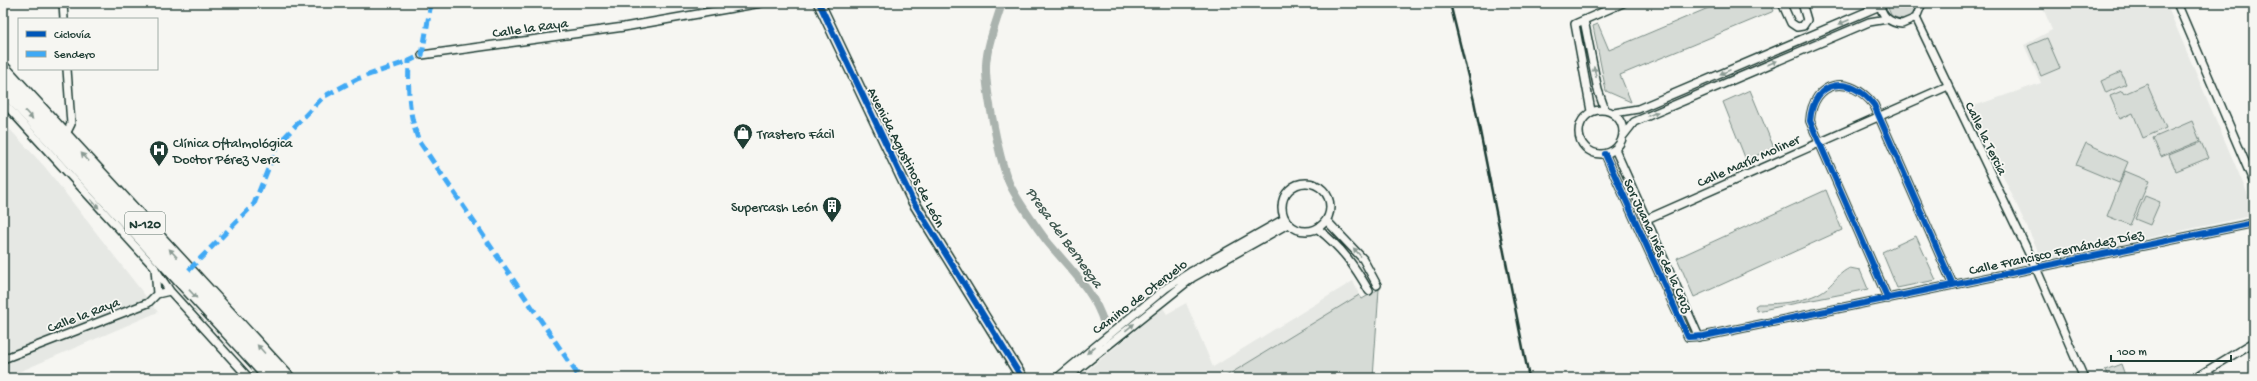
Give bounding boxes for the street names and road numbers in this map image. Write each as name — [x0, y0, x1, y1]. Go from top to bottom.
street label: Calle la Raya — [492, 16, 570, 43]
street label: Avenida Agustinos de León — [862, 85, 948, 231]
street label: Calle la Tercia — [1960, 100, 2010, 180]
street label: Calle María Moliner — [1695, 132, 1804, 193]
street label: Sor Juana Inés de la Cruz — [1618, 177, 1696, 316]
road number: N-120 — [125, 212, 165, 234]
street label: Calle Francisco Fernández Díez — [1968, 226, 2146, 280]
street label: Camino de Oteruelo — [1090, 257, 1191, 339]
street label: Calle la Raya — [45, 294, 124, 338]

